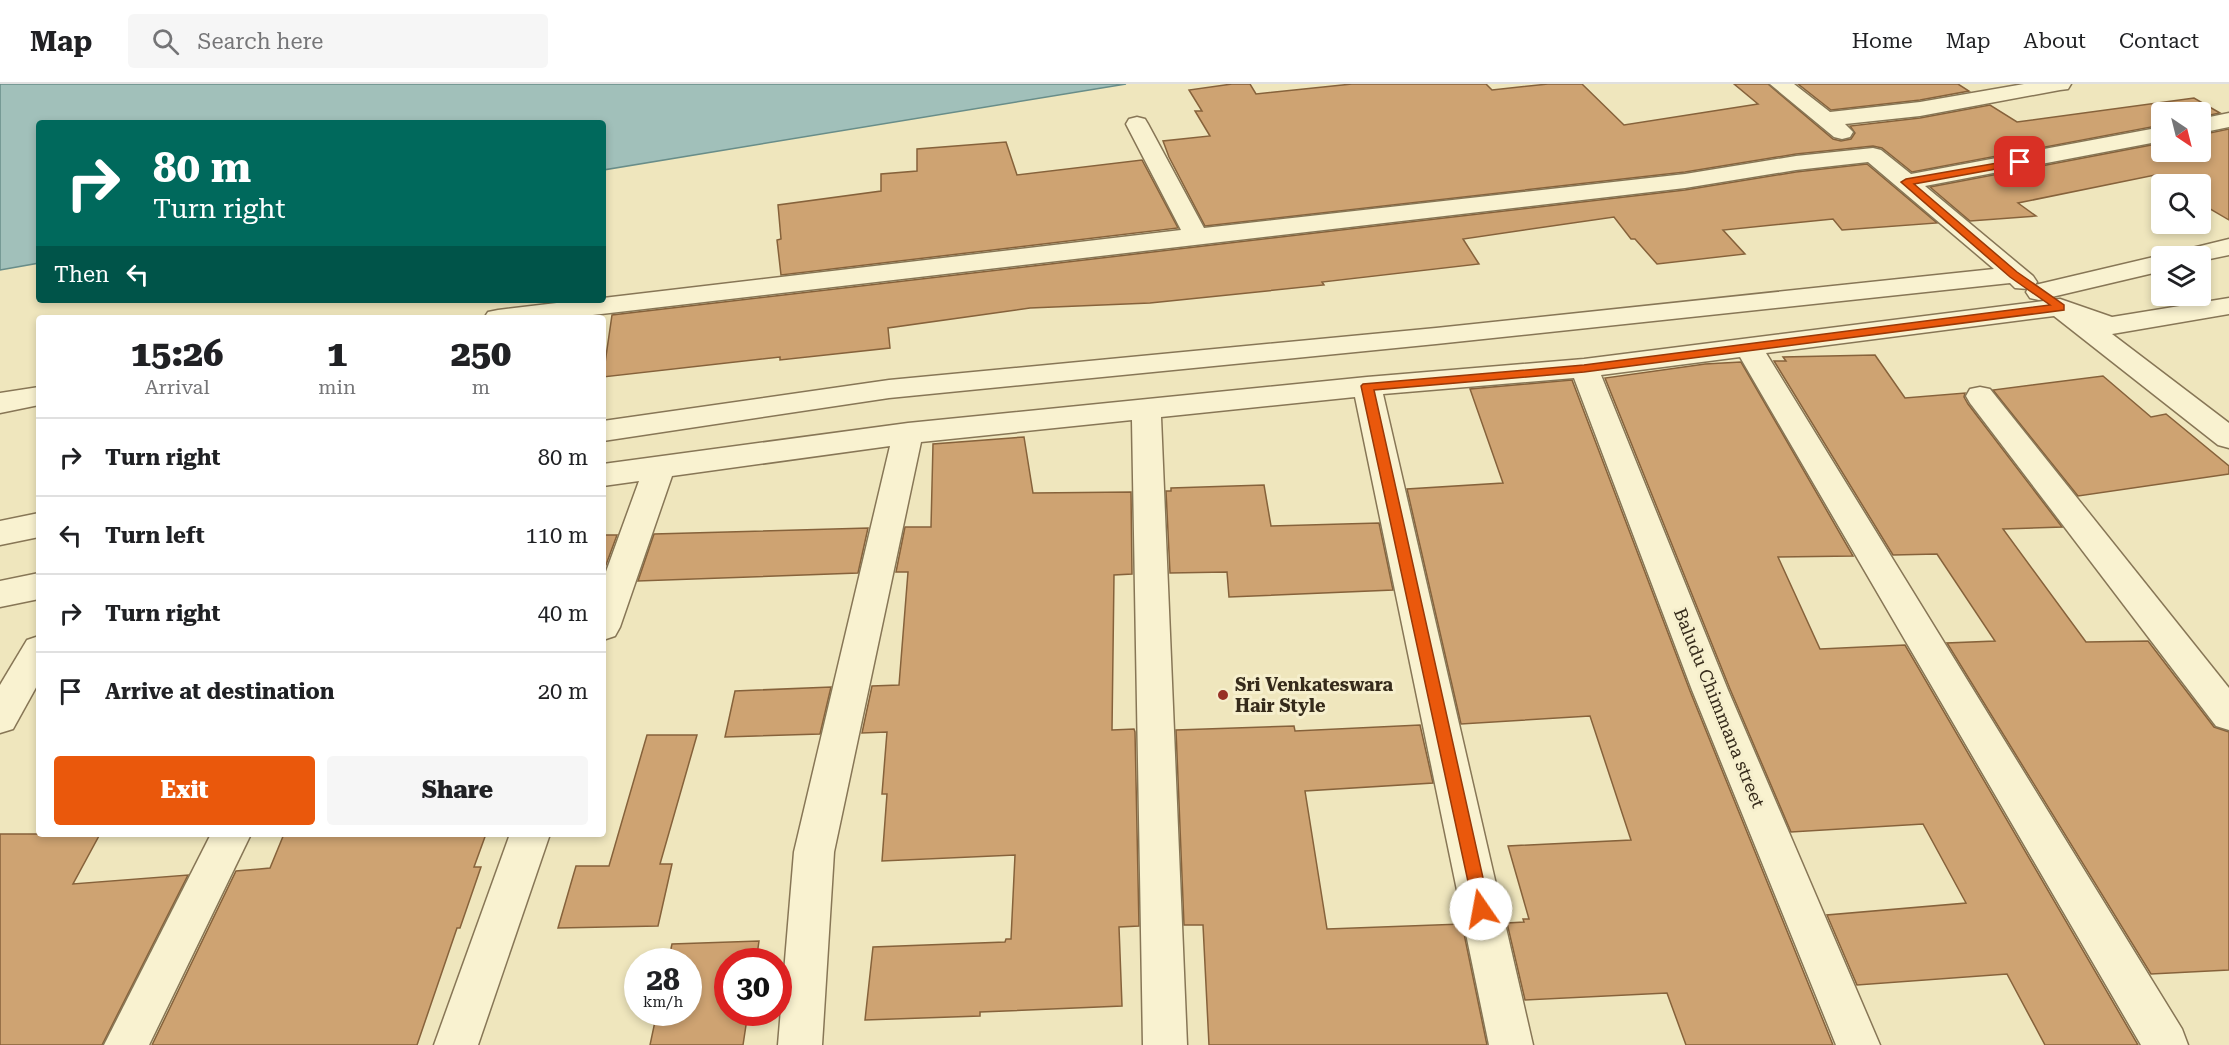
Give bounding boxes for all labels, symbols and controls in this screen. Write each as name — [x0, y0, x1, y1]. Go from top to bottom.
search box — [128, 14, 548, 68]
text: Map — [30, 25, 92, 58]
icon: search — [149, 25, 182, 58]
text: Search here — [197, 29, 323, 54]
text: Home — [1852, 29, 1913, 53]
text: Map — [1946, 29, 1991, 53]
text: About — [2024, 29, 2086, 53]
text: Contact — [2119, 29, 2199, 53]
north arrow — [2151, 102, 2211, 162]
map controls — [2151, 102, 2211, 306]
pin — [1994, 136, 2045, 187]
text: 80 m — [153, 143, 251, 192]
icon: right — [54, 144, 132, 222]
icon: arrive — [2003, 145, 2036, 178]
button: search — [2151, 174, 2211, 234]
text: Turn right — [153, 193, 286, 225]
button: layers — [2151, 246, 2211, 306]
icon: left — [121, 258, 154, 291]
text: Then — [54, 262, 109, 287]
text: 15:26 — [131, 333, 223, 375]
text: 1 — [327, 333, 347, 375]
text: 250 — [451, 333, 511, 375]
text: Arrival — [145, 375, 210, 399]
text: min — [318, 375, 356, 399]
text: m — [472, 375, 490, 399]
icon: right — [54, 441, 87, 474]
text: Turn right — [105, 445, 220, 470]
text: 80 m — [538, 445, 588, 470]
icon: left — [54, 519, 87, 552]
text: Turn left — [105, 523, 205, 548]
text: 110 m — [525, 523, 588, 548]
icon: right — [54, 597, 87, 630]
text: Turn right — [105, 601, 220, 626]
text: 40 m — [538, 601, 588, 626]
street label: Baludu Chimmana street — [1670, 605, 1769, 811]
place label: Sri Venkateswara Hair Style — [1235, 674, 1394, 716]
icon: arrive — [54, 675, 87, 708]
text: Arrive at destination — [105, 679, 334, 704]
text: 20 m — [538, 679, 588, 704]
marker: Sri Venkateswara Hair Style — [1216, 688, 1230, 702]
button: Exit — [54, 756, 315, 825]
button: Share — [327, 756, 588, 825]
position arrow — [1449, 877, 1513, 941]
speed limit sign: 30 — [714, 948, 792, 1026]
text: 28 — [646, 962, 680, 997]
text: km/h — [643, 993, 683, 1011]

